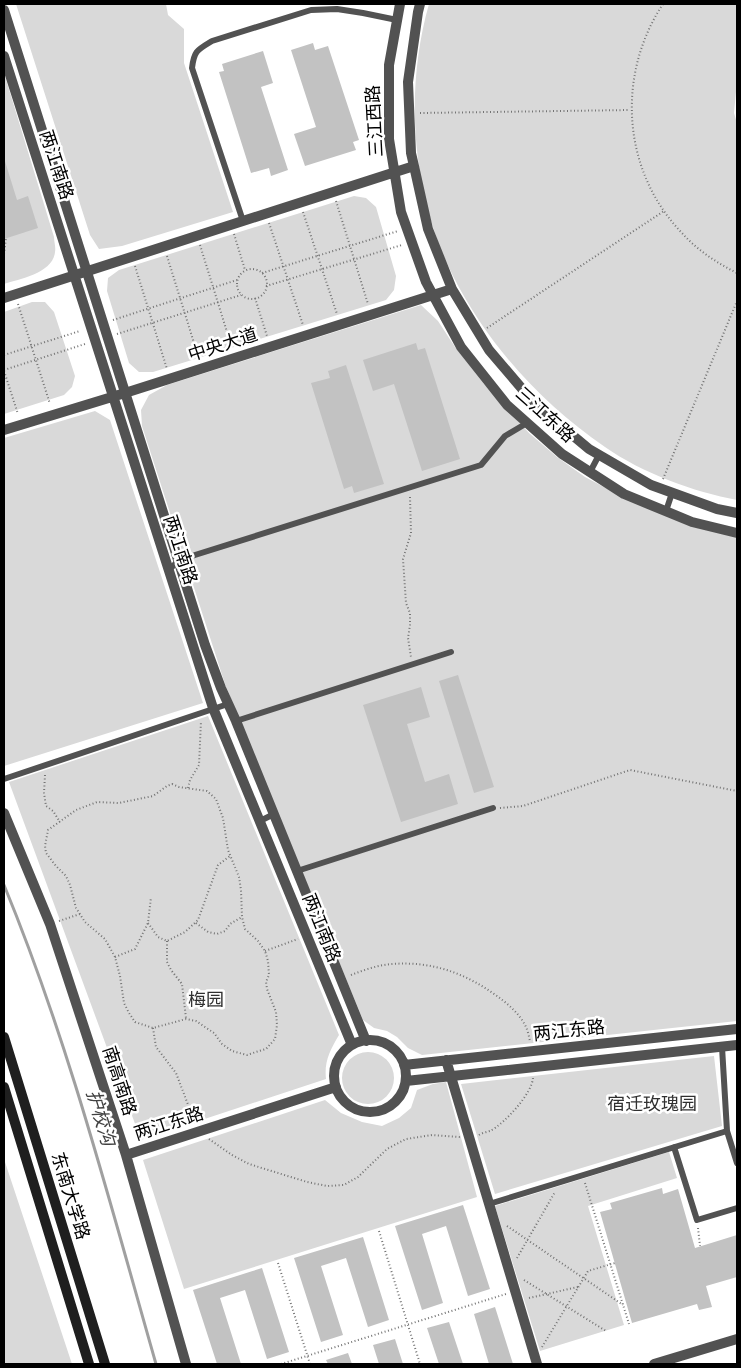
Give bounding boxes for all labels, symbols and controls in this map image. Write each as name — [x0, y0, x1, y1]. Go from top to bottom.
street label: 三江西路 — [361, 84, 389, 158]
street label: 两江南路 — [33, 127, 79, 203]
street label: 中央大道 — [185, 322, 261, 368]
street label: 三江东路 — [510, 382, 580, 448]
street label: 两江南路 — [157, 512, 203, 588]
street label: 两江南路 — [296, 890, 346, 966]
park label: 梅园 — [188, 988, 224, 1013]
street label: 两江东路 — [532, 1015, 606, 1047]
street label: 南高南路 — [96, 1043, 142, 1119]
water label: 护校沟 — [79, 1087, 122, 1151]
park label: 宿迁玫瑰园 — [607, 1092, 697, 1117]
street label: 两江东路 — [131, 1101, 207, 1147]
street label: 东南大学路 — [45, 1149, 95, 1243]

